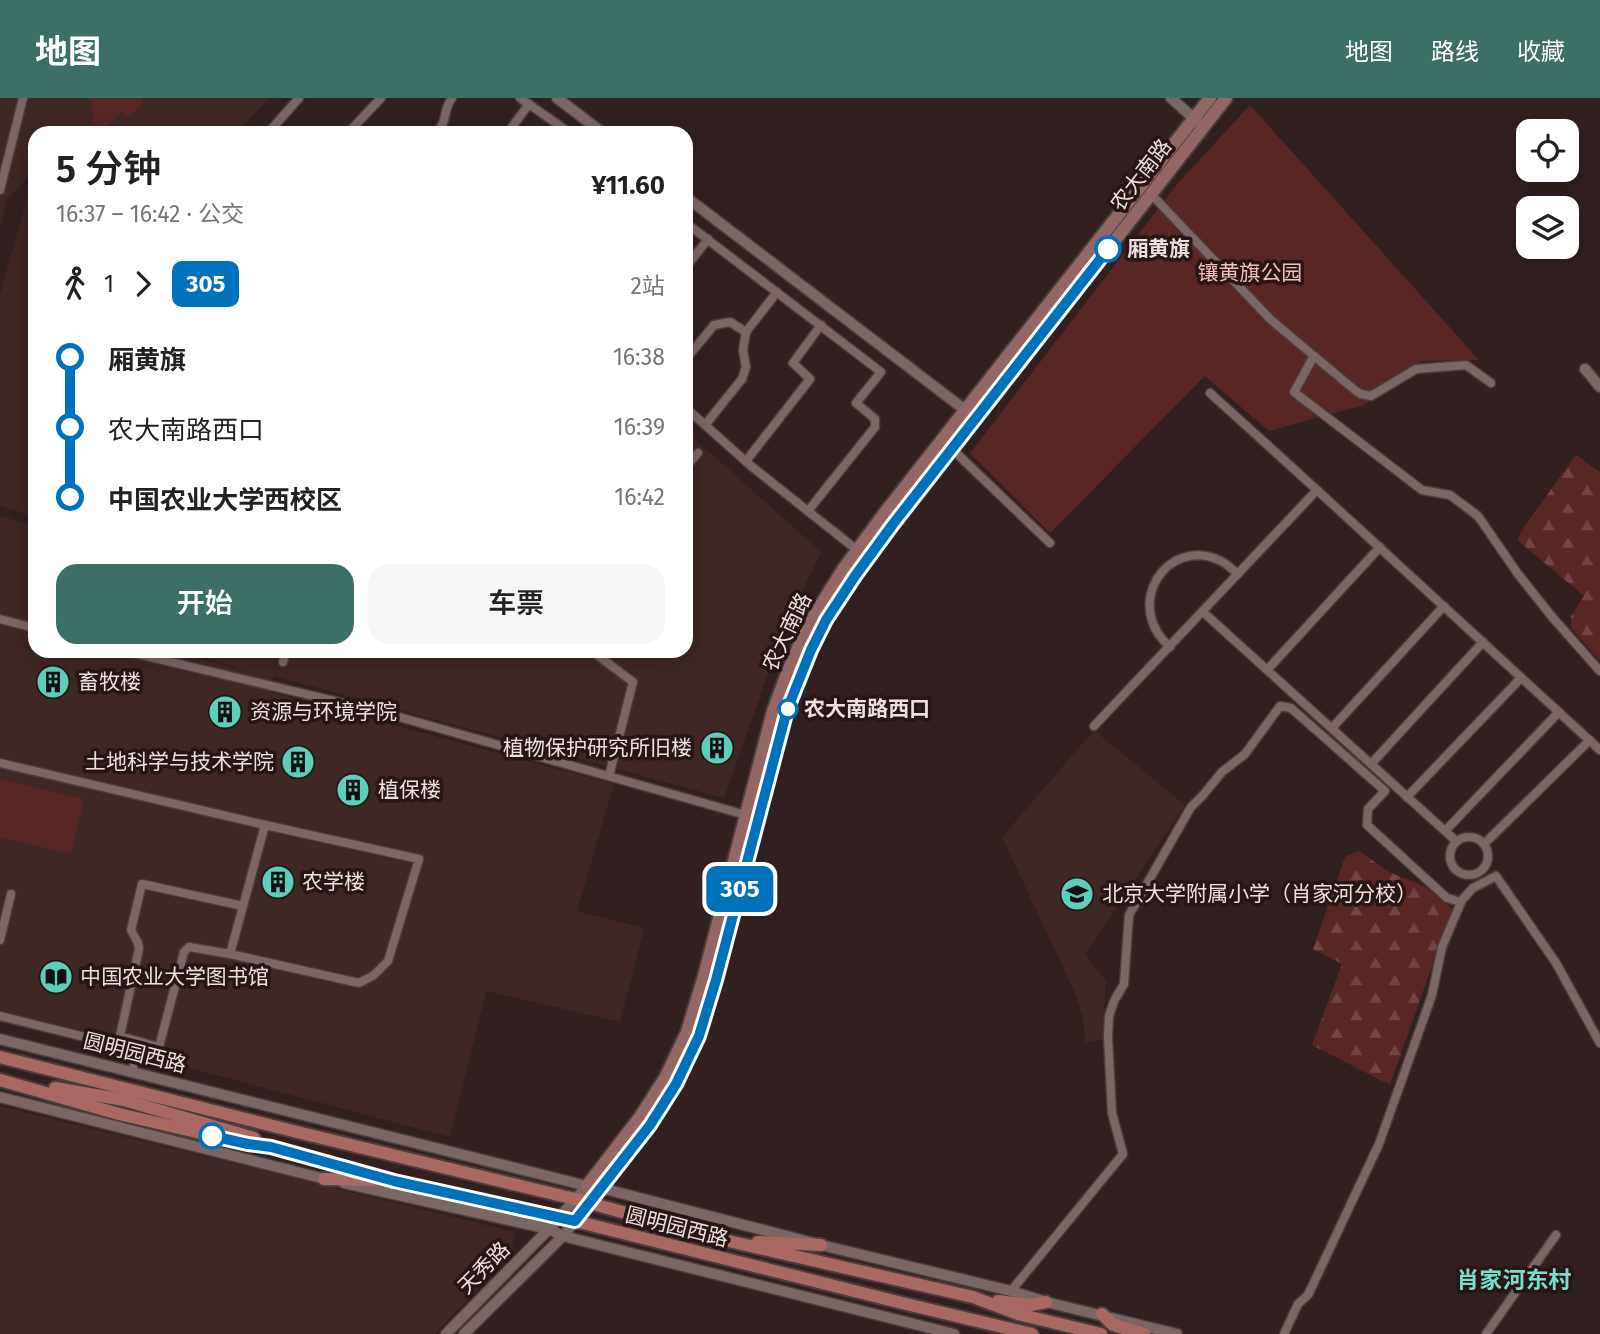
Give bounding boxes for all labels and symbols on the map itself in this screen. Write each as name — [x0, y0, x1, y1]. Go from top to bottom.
street label: 农大南路 — [1105, 134, 1177, 216]
marker: 厢黄旗 — [1095, 236, 1121, 262]
place label: 厢黄旗 — [1127, 236, 1190, 262]
park label: 镶黄旗公园 — [1198, 260, 1303, 286]
street label: 农大南路 — [757, 589, 817, 675]
building icon: 畜牧楼 — [34, 663, 72, 701]
place label: 畜牧楼 — [78, 669, 141, 695]
building icon: 资源与环境学院 — [206, 693, 244, 731]
place label: 农大南路西口 — [804, 696, 930, 722]
place label: 资源与环境学院 — [250, 699, 397, 725]
marker: 农大南路西口 — [778, 699, 798, 719]
building icon: 植物保护研究所旧楼 — [698, 729, 736, 767]
place label: 植物保护研究所旧楼 — [503, 735, 692, 761]
building icon: 土地科学与技术学院 — [279, 743, 317, 781]
place label: 土地科学与技术学院 — [85, 749, 274, 775]
building icon: 植保楼 — [334, 771, 372, 809]
place label: 植保楼 — [378, 777, 441, 803]
building icon: 农学楼 — [259, 863, 297, 901]
line badge: 305 — [700, 866, 780, 912]
place label: 农学楼 — [302, 869, 365, 895]
school or university icon: 北京大学附属小学（肖家河分校） — [1058, 875, 1096, 913]
place label: 北京大学附属小学（肖家河分校） — [1102, 881, 1417, 907]
library icon: 中国农业大学图书馆 — [37, 958, 75, 996]
place label: 中国农业大学图书馆 — [80, 964, 269, 990]
street label: 圆明园西路 — [81, 1028, 189, 1078]
unlabelled marker — [199, 1123, 225, 1149]
street label: 圆明园西路 — [623, 1202, 731, 1252]
street label: 天秀路 — [453, 1237, 515, 1299]
district label: 肖家河东村 — [1457, 1266, 1572, 1294]

